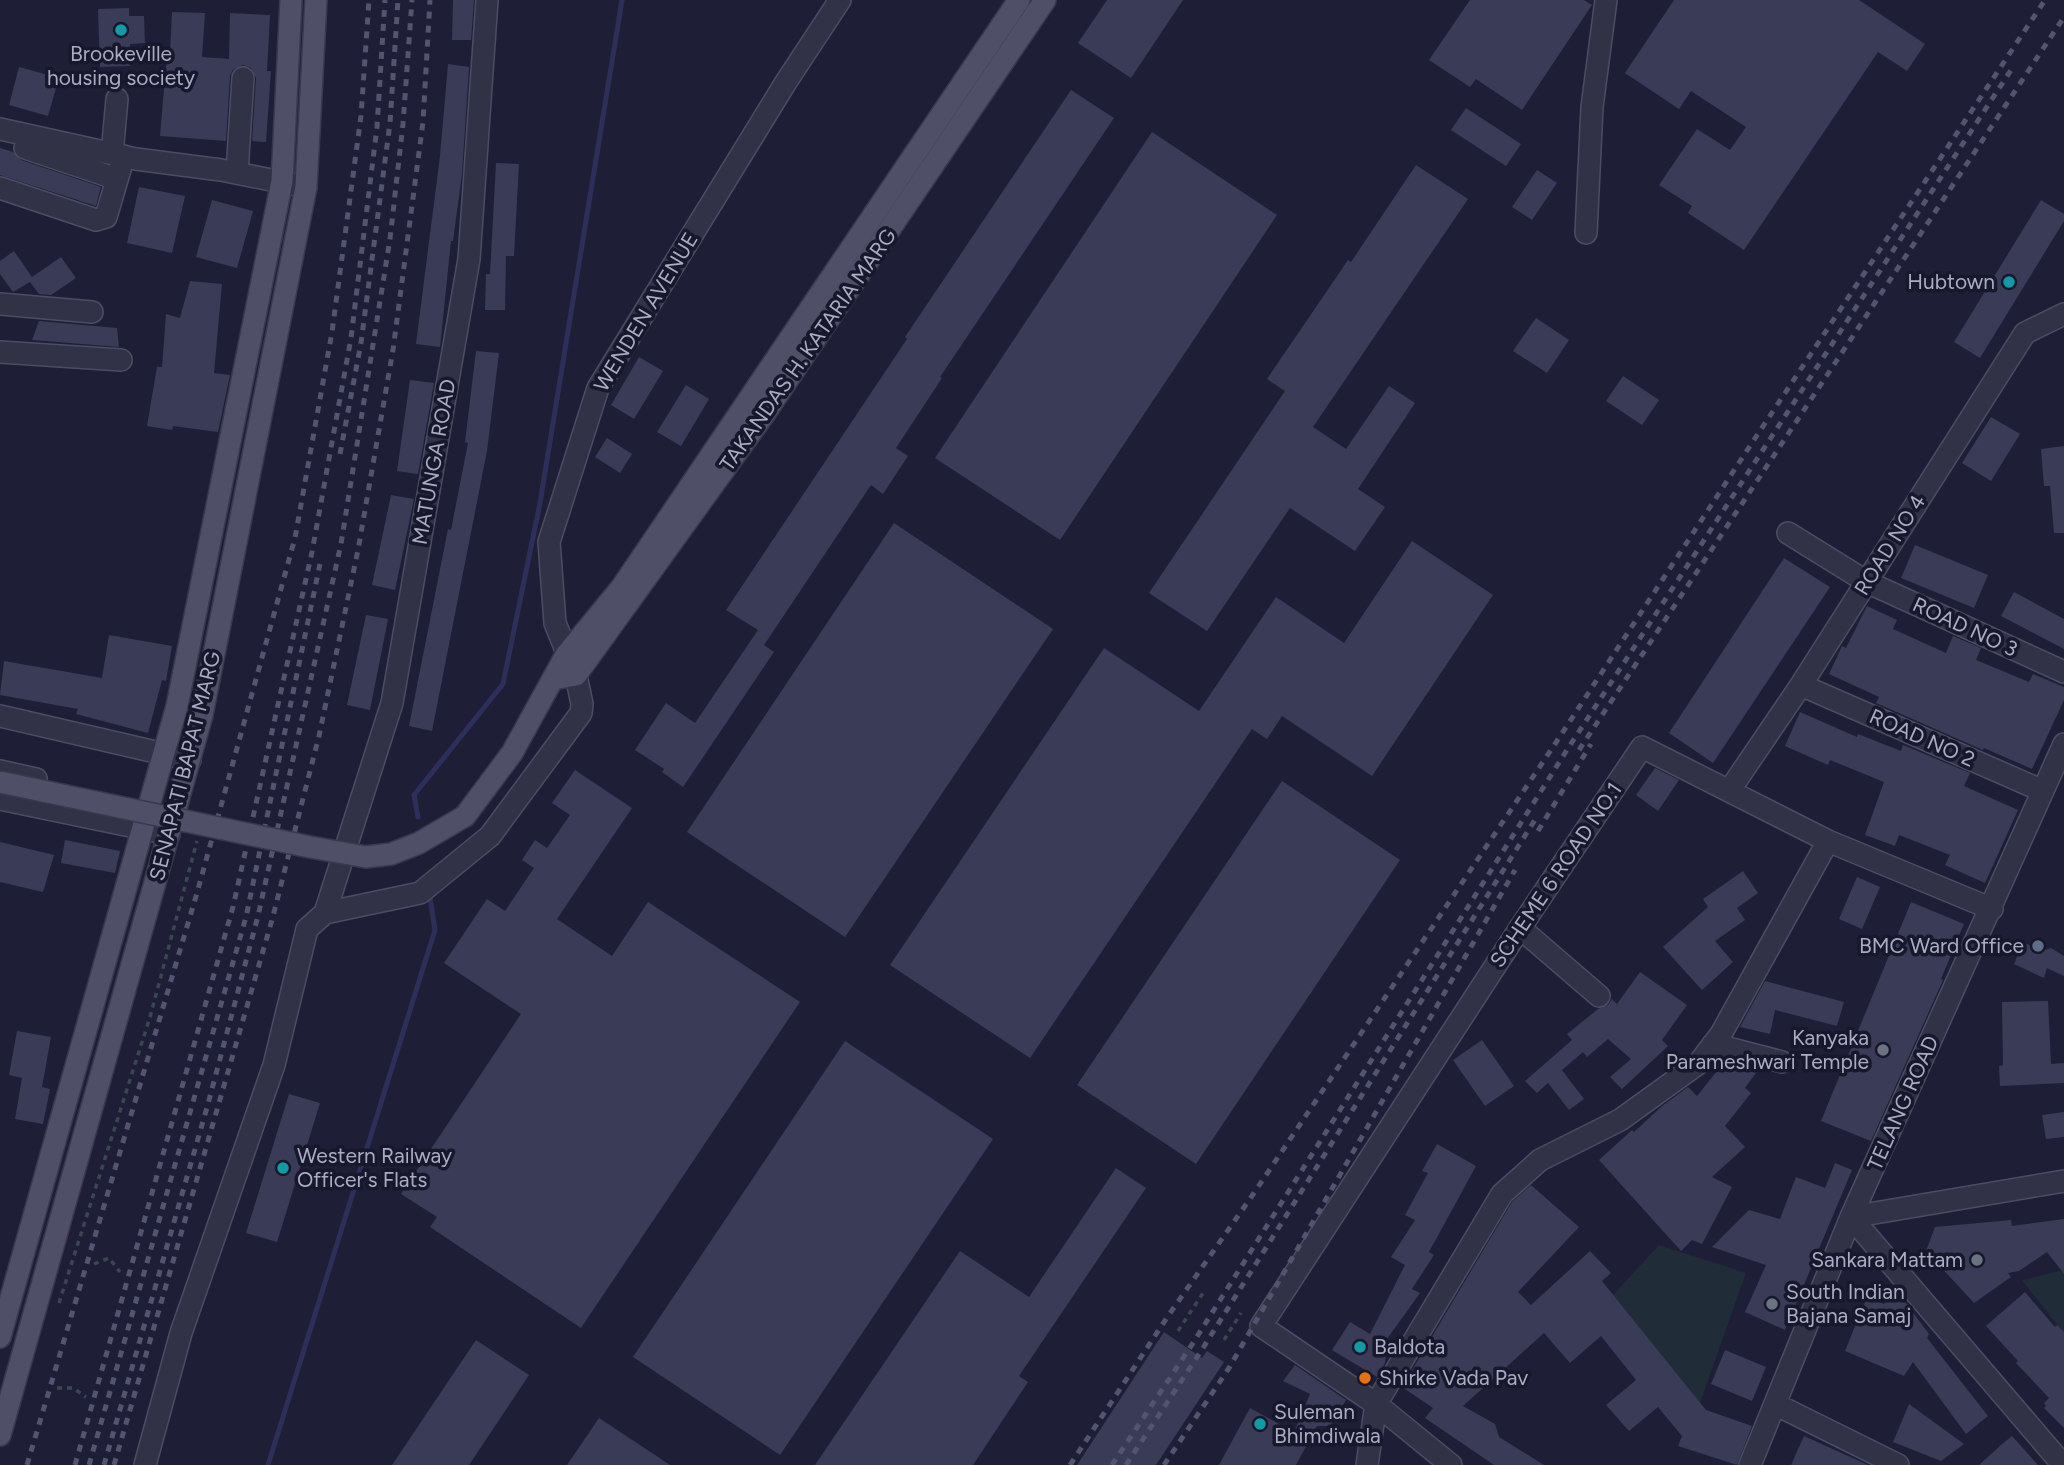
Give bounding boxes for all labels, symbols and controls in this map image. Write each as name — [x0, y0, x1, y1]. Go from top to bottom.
marker: Brookeville housing society — [113, 22, 129, 38]
place label: Brookeville housing society — [47, 41, 195, 90]
street label: TAKANDAS H. KATARIA MARG — [714, 224, 901, 476]
street label: WENDEN AVENUE — [588, 228, 703, 396]
place label: Hubtown — [1907, 269, 1995, 294]
marker: Hubtown — [2001, 274, 2017, 290]
street label: MATUNGA ROAD — [407, 377, 460, 547]
street label: ROAD NO 4 — [1849, 490, 1930, 600]
street label: ROAD NO 3 — [1909, 591, 2021, 662]
street label: SENAPATI BAPAT MARG — [144, 649, 225, 883]
street label: ROAD NO 2 — [1866, 703, 1979, 772]
street label: SCHEME 6 ROAD NO.1 — [1484, 778, 1627, 972]
place label: BMC Ward Office — [1859, 933, 2024, 958]
marker: BMC Ward Office — [2030, 938, 2046, 954]
place label: Kanyaka Parameshwari Temple — [1666, 1025, 1869, 1074]
street label: TELANG ROAD — [1862, 1032, 1943, 1174]
marker: Kanyaka Parameshwari Temple — [1875, 1042, 1891, 1058]
place label: Western Railway Officer's Flats — [297, 1143, 452, 1192]
marker: Western Railway Officer's Flats — [275, 1160, 291, 1176]
place label: Sankara Mattam — [1811, 1247, 1963, 1272]
marker: Sankara Mattam — [1969, 1252, 1985, 1268]
place label: South Indian Bajana Samaj — [1786, 1279, 1911, 1328]
marker: South Indian Bajana Samaj — [1764, 1296, 1780, 1312]
place label: Baldota — [1374, 1334, 1445, 1359]
marker: Baldota — [1352, 1339, 1368, 1355]
place label: Shirke Vada Pav — [1379, 1365, 1528, 1390]
marker: Shirke Vada Pav — [1357, 1370, 1373, 1386]
place label: Suleman Bhimdiwala — [1274, 1399, 1381, 1448]
marker: Suleman Bhimdiwala — [1252, 1416, 1268, 1432]

